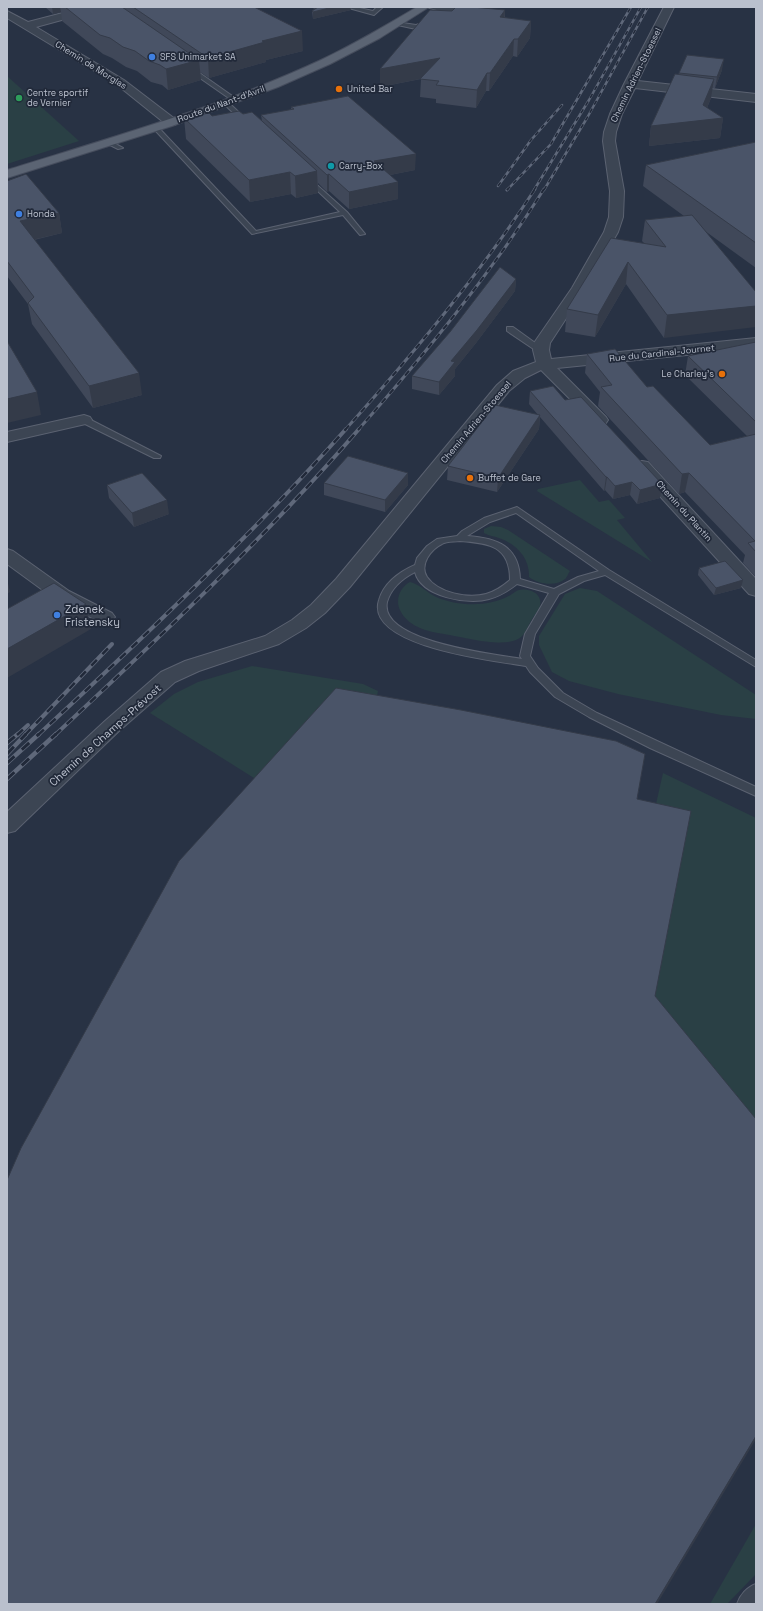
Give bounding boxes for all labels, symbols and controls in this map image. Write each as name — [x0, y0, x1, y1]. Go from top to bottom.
street label: Chemin Adrien-Stoessel — [608, 26, 664, 124]
street label: Chemin de Morglas — [53, 38, 129, 92]
place label: SFS Unimarket SA — [160, 51, 236, 63]
marker: SFS Unimarket SA — [147, 52, 157, 62]
street label: Route du Nant-d'Avril — [176, 83, 266, 125]
place label: United Bar — [347, 83, 393, 95]
marker: United Bar — [334, 84, 344, 94]
place label: Centre sportif de Vernier — [27, 87, 88, 109]
marker: Centre sportif de Vernier — [14, 93, 24, 103]
place label: Carry-Box — [339, 160, 383, 172]
marker: Carry-Box — [326, 161, 336, 171]
place label: Honda — [27, 208, 55, 220]
marker: Honda — [14, 209, 24, 219]
street label: Rue du Cardinal-Journet — [609, 341, 715, 365]
place label: Le Charley's — [662, 368, 714, 380]
marker: Le Charley's — [717, 369, 727, 379]
street label: Chemin Adrien-Stoessel — [438, 378, 514, 466]
place label: Buffet de Gare — [478, 472, 541, 484]
marker: Buffet de Gare — [465, 473, 475, 483]
street label: Chemin du Plantin — [653, 478, 715, 544]
place label: Zdenek Fristensky — [65, 602, 120, 629]
marker: Zdenek Fristensky — [52, 610, 62, 620]
street label: Chemin de Champs-Prévost — [46, 681, 164, 789]

